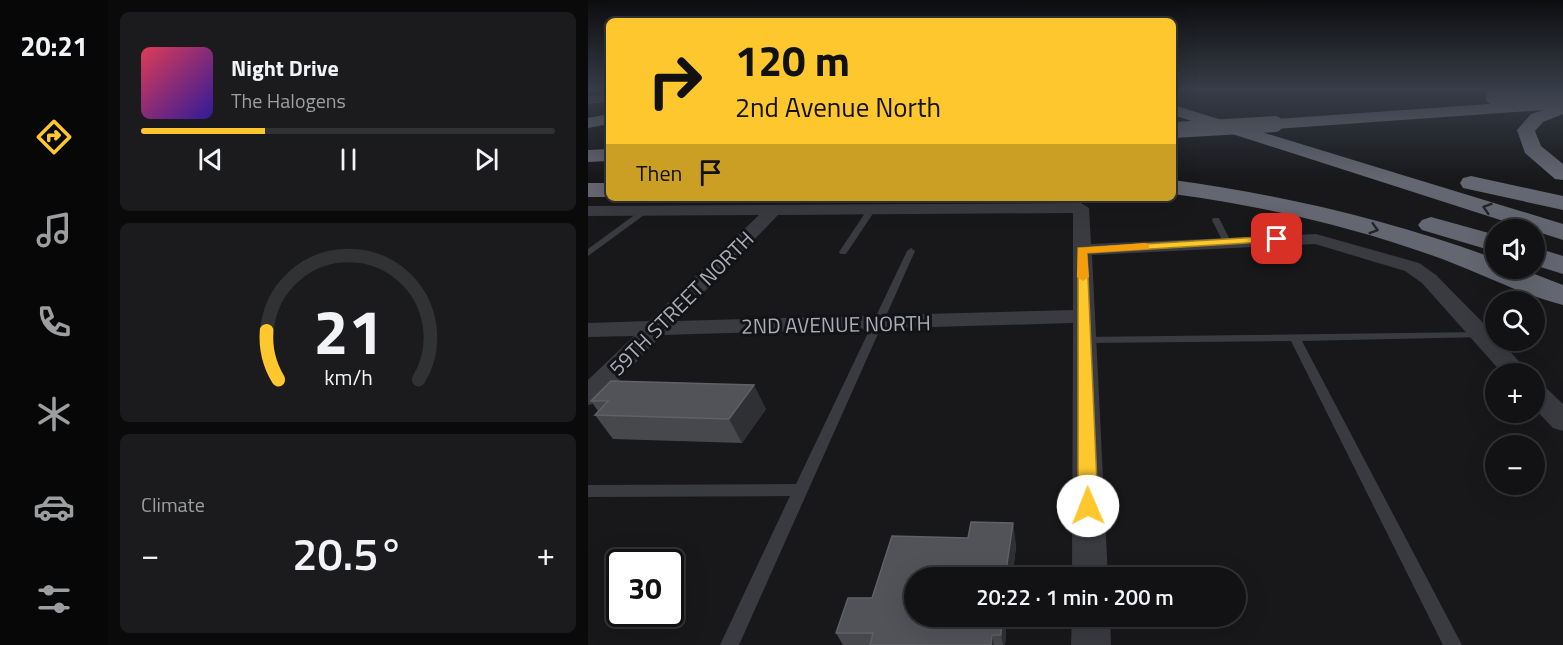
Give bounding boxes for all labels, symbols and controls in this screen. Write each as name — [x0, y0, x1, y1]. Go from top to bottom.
text: 20:21 — [20, 25, 88, 66]
text: 120 m — [735, 28, 850, 92]
icon: right — [636, 42, 714, 120]
text: Night Drive — [231, 51, 339, 85]
text: The Halogens — [231, 85, 346, 116]
text: 2nd Avenue North — [735, 86, 941, 127]
icon: directions — [33, 116, 75, 158]
icon: previous — [194, 143, 227, 176]
icon: pause — [332, 143, 365, 176]
icon: next — [470, 143, 503, 176]
text: Then — [636, 156, 682, 190]
icon: arrive — [694, 156, 727, 189]
one-way arrow — [1482, 203, 1493, 215]
icon: music — [33, 209, 75, 251]
pin — [1251, 213, 1302, 264]
map controls — [1485, 219, 1545, 495]
button: sound — [1485, 219, 1545, 279]
icon: arrive — [1260, 222, 1293, 255]
one-way arrow — [1368, 222, 1379, 234]
street label: 59TH STREET NORTH — [601, 223, 761, 383]
text: 21 — [313, 283, 383, 378]
button: search — [1485, 291, 1545, 351]
icon: phone — [33, 301, 75, 343]
street label: 2ND AVENUE NORTH — [741, 306, 931, 342]
text: km/h — [324, 361, 372, 393]
button: + — [1485, 363, 1545, 423]
icon: climate — [33, 393, 75, 435]
button: − — [1485, 435, 1545, 495]
position arrow — [1056, 474, 1120, 538]
icon: car — [33, 486, 75, 528]
text: Climate — [141, 489, 205, 520]
text: 20.5° — [292, 519, 404, 587]
text: − — [141, 529, 159, 579]
text: + — [537, 529, 555, 579]
speed limit sign: 30 — [606, 549, 684, 627]
icon: filters — [33, 578, 75, 620]
text: 20:22 · 1 min · 200 m — [976, 580, 1174, 614]

